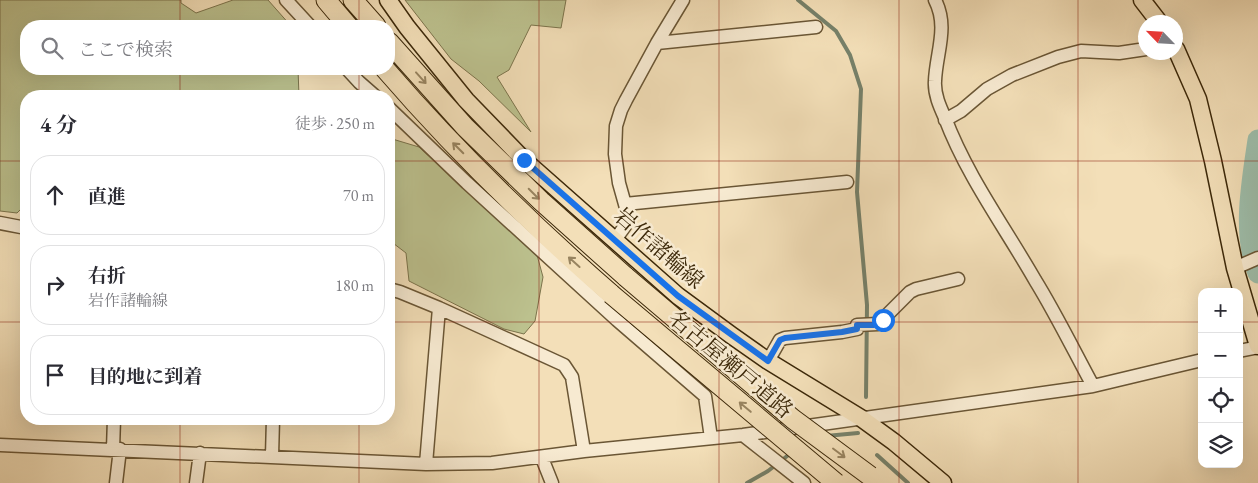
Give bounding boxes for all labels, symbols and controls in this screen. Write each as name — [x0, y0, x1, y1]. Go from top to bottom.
north arrow — [1138, 15, 1183, 60]
search box — [20, 20, 395, 75]
icon: search — [38, 34, 66, 62]
text: ここで検索 — [78, 37, 173, 62]
one-way arrow — [415, 72, 427, 85]
text: 4 分 — [40, 111, 77, 138]
text: 徒歩 · 250 m — [295, 113, 375, 134]
one-way arrow — [452, 142, 464, 154]
route end — [513, 149, 536, 172]
icon: ahead — [41, 181, 69, 209]
text: 直進 — [88, 184, 126, 209]
text: 70 m — [343, 185, 374, 206]
one-way arrow — [528, 188, 540, 200]
street label: 岩作諸輪線 — [608, 201, 710, 295]
one-way arrow — [568, 256, 581, 267]
text: 右折 — [88, 263, 126, 288]
icon: right — [41, 271, 69, 299]
text: 180 m — [335, 275, 374, 296]
map controls — [1198, 288, 1243, 468]
button: + — [1198, 288, 1243, 333]
text: 岩作諸輪線 — [88, 290, 168, 311]
street label: 名古屋瀬戸道路 — [663, 303, 799, 425]
route start — [872, 309, 895, 332]
button: − — [1198, 333, 1243, 378]
icon: arrive — [41, 361, 69, 389]
text: 目的地に到着 — [88, 364, 202, 389]
button: locate — [1198, 378, 1243, 423]
one-way arrow — [738, 401, 751, 413]
button: layers — [1198, 423, 1243, 468]
one-way arrow — [832, 447, 845, 458]

